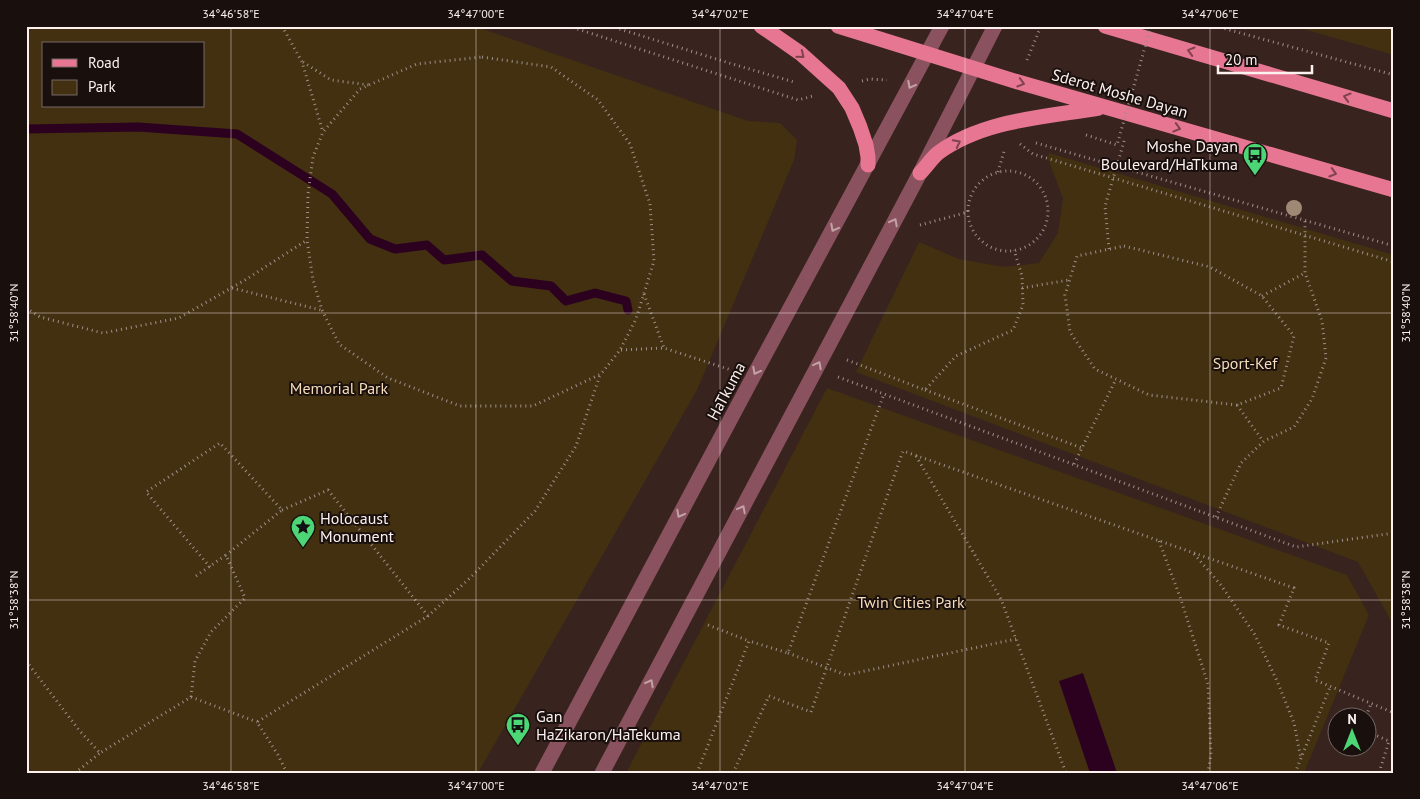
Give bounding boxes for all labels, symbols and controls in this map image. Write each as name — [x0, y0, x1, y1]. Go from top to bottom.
text: 34°46'58"E — [202, 6, 260, 21]
text: 34°47'00"E — [447, 6, 505, 21]
text: 34°47'02"E — [691, 6, 749, 21]
text: 34°47'04"E — [936, 6, 994, 21]
text: 34°47'06"E — [1181, 6, 1239, 21]
legend — [42, 42, 205, 108]
scale bar — [1218, 42, 1311, 74]
one-way arrow — [1188, 46, 1196, 56]
one-way arrow — [795, 49, 804, 57]
text: 20 m — [1225, 50, 1258, 69]
text: Road — [88, 53, 120, 72]
street label: Sderot Moshe Dayan — [1050, 64, 1190, 122]
text: Park — [88, 77, 116, 96]
one-way arrow — [1016, 77, 1024, 87]
one-way arrow — [907, 80, 917, 89]
one-way arrow — [1343, 93, 1352, 103]
one-way arrow — [1172, 122, 1181, 132]
place label: Moshe Dayan Boulevard/HaTkuma — [1101, 136, 1238, 174]
one-way arrow — [952, 139, 961, 149]
bus stop icon: Moshe Dayan Boulevard/HaTkuma — [1242, 142, 1268, 176]
one-way arrow — [1328, 167, 1337, 177]
one-way arrow — [888, 218, 898, 227]
one-way arrow — [830, 223, 840, 232]
text: 31°58'40"N — [6, 283, 21, 343]
text: 31°58'40"N — [1398, 283, 1413, 343]
park label: Sport-Kef — [1213, 353, 1278, 373]
street label: HaTkuma — [702, 359, 750, 423]
one-way arrow — [812, 362, 822, 371]
one-way arrow — [753, 365, 763, 374]
park label: Memorial Park — [290, 378, 389, 398]
one-way arrow — [736, 505, 746, 514]
place label: Holocaust Monument — [320, 508, 394, 546]
one-way arrow — [676, 509, 686, 518]
place icon: Holocaust Monument — [290, 514, 316, 548]
text: 31°58'38"N — [6, 570, 21, 630]
text: 31°58'38"N — [1398, 570, 1413, 630]
park label: Twin Cities Park — [857, 592, 965, 612]
one-way arrow — [644, 680, 654, 689]
place label: Gan HaZikaron/HaTekuma — [536, 706, 681, 744]
north arrow — [1328, 706, 1378, 756]
text: N — [1347, 710, 1357, 728]
bus stop icon: Gan HaZikaron/HaTekuma — [505, 712, 531, 746]
text: 34°46'58"E — [202, 778, 260, 793]
text: 34°47'00"E — [447, 778, 505, 793]
text: 34°47'02"E — [691, 778, 749, 793]
text: 34°47'04"E — [936, 778, 994, 793]
text: 34°47'06"E — [1181, 778, 1239, 793]

